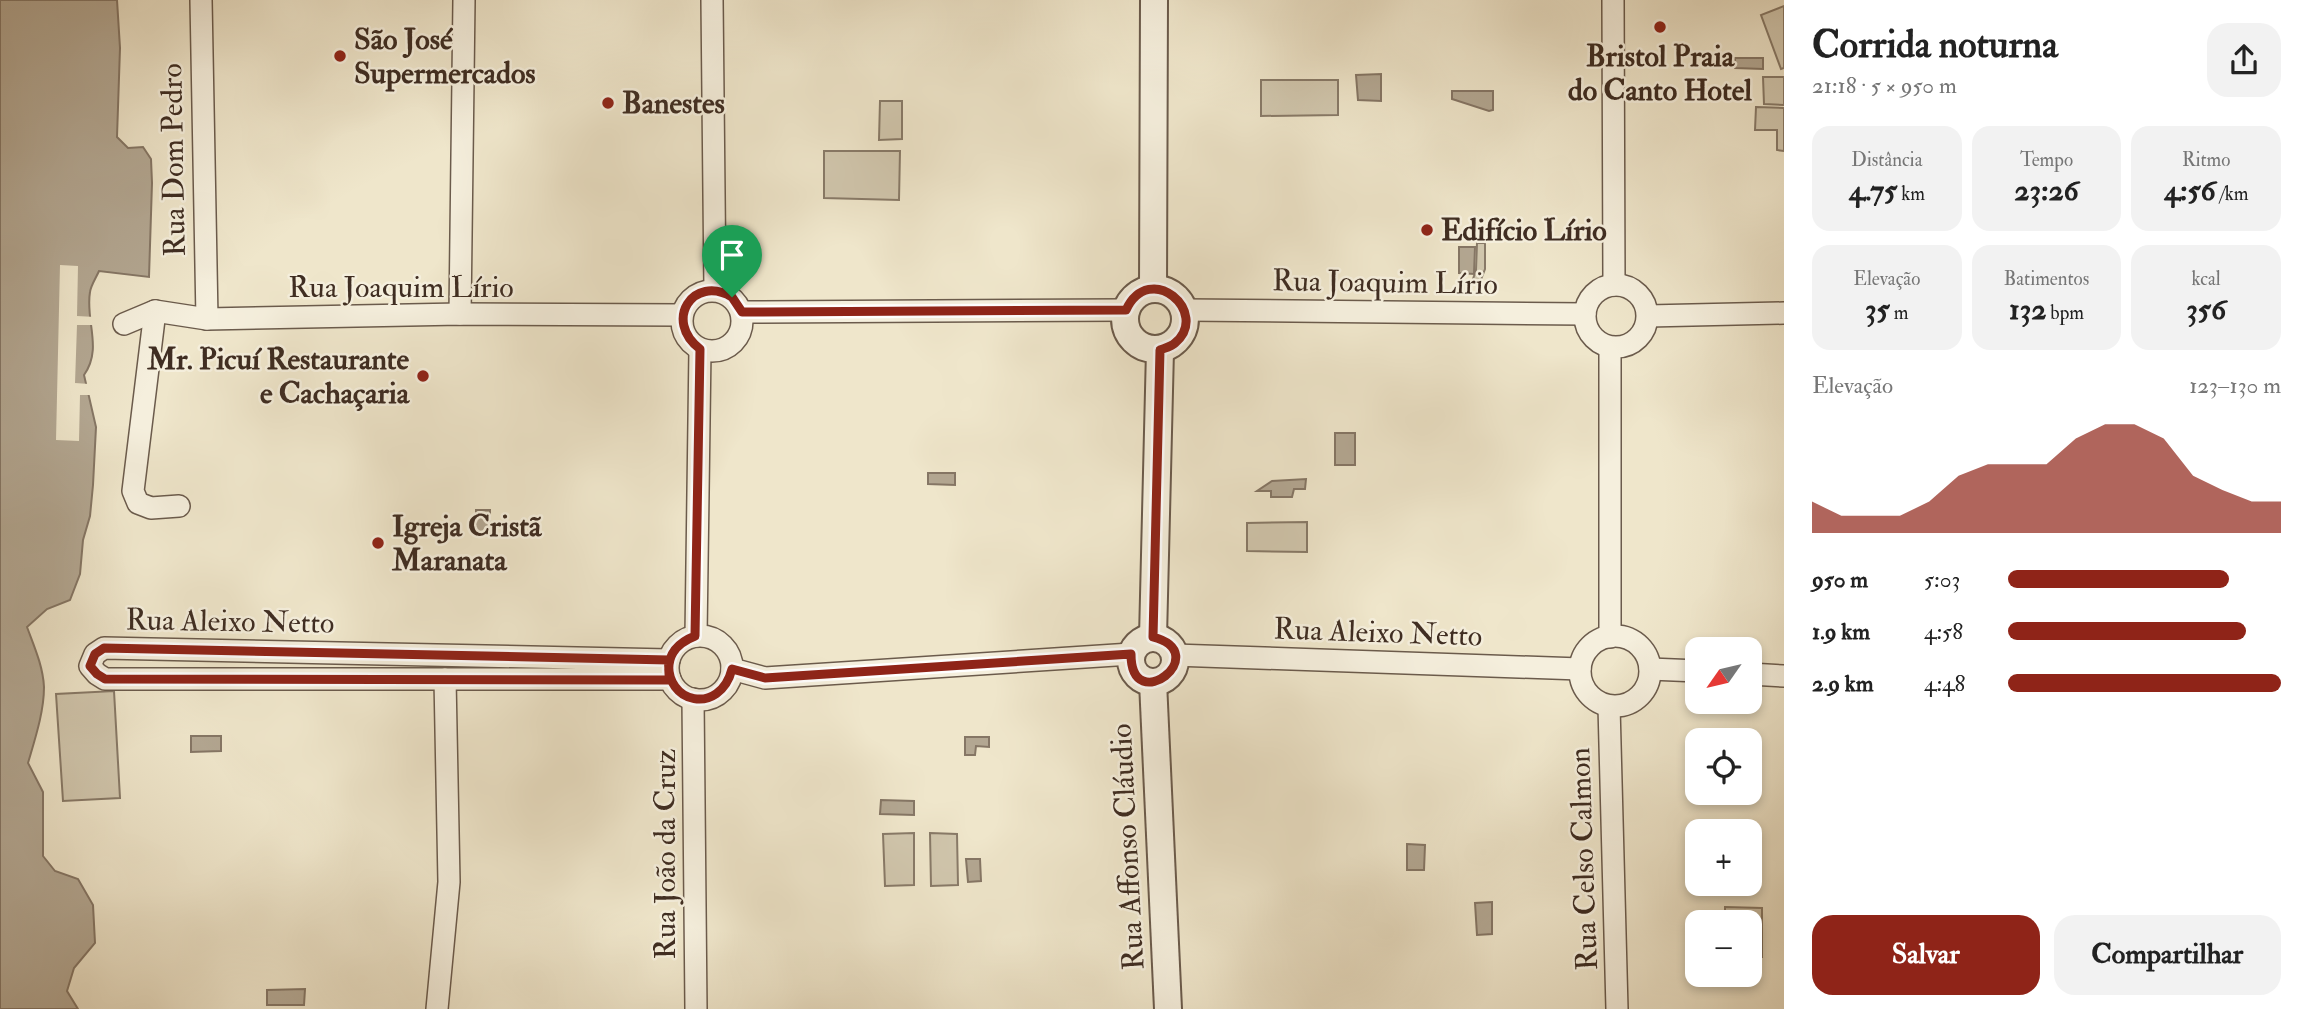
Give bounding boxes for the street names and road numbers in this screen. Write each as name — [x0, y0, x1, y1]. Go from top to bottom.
street label: Rua Dom Pedro — [153, 63, 194, 257]
street label: Rua Joaquim Lírio — [1272, 262, 1498, 303]
street label: Rua Joaquim Lírio — [288, 269, 514, 306]
street label: Rua Aleixo Netto — [125, 601, 335, 642]
street label: Rua Aleixo Netto — [1273, 610, 1483, 655]
street label: Rua Affonso Cláudio — [1103, 723, 1152, 971]
street label: Rua Celso Calmon — [1561, 747, 1606, 971]
street label: Rua João da Cruz — [647, 749, 684, 959]

